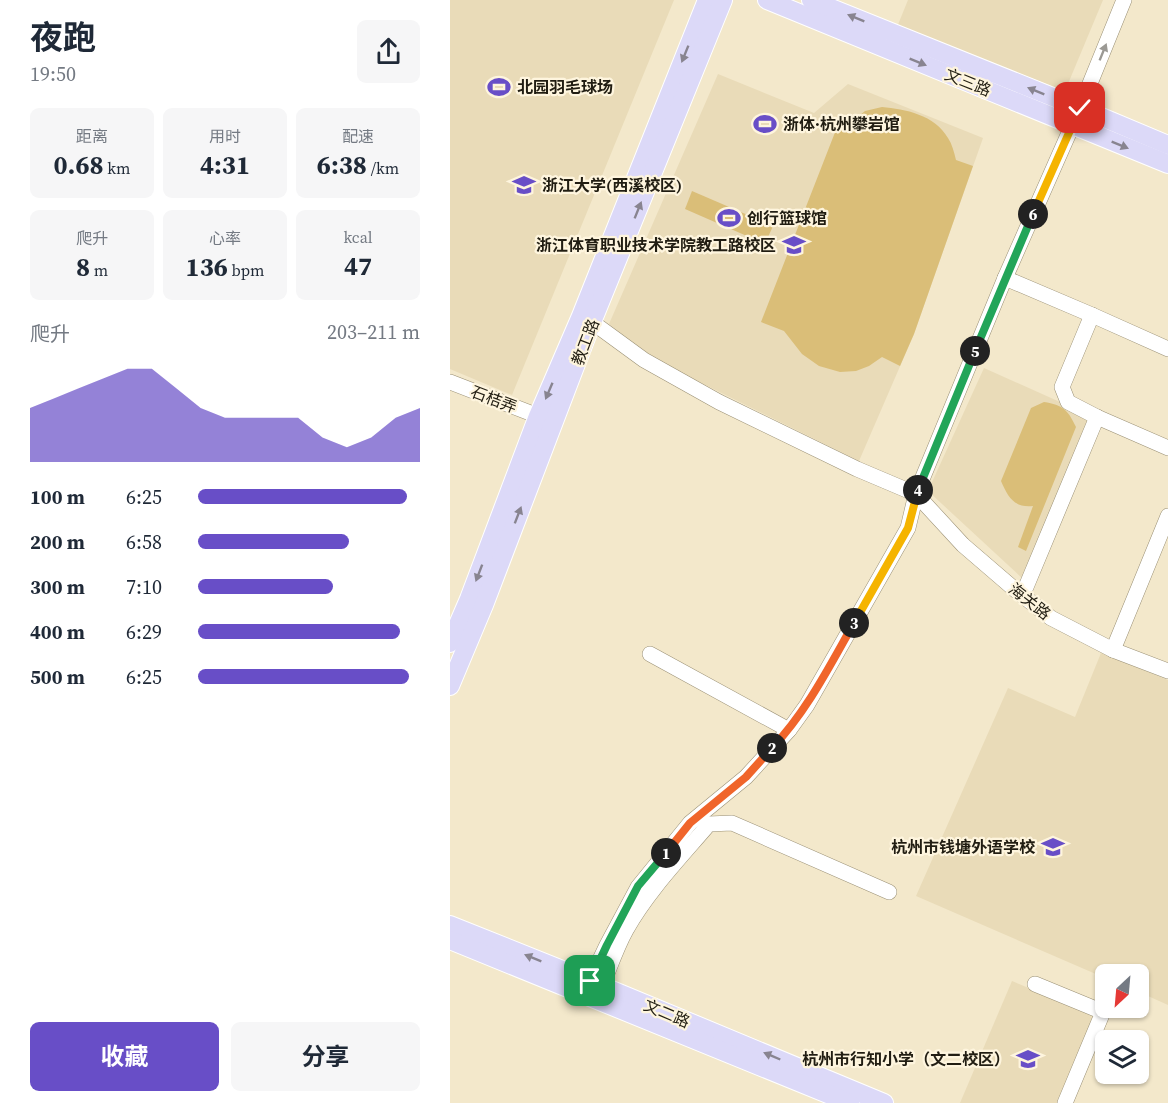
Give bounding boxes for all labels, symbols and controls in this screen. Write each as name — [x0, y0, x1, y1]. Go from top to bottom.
one-way arrow — [846, 13, 864, 23]
text: 夜跑 — [30, 15, 96, 60]
button: share — [357, 20, 420, 83]
one-way arrow — [1098, 42, 1108, 60]
one-way arrow — [680, 46, 690, 64]
one-way arrow — [910, 57, 928, 67]
text: 19:50 — [30, 60, 76, 88]
street label: 文三路 — [942, 63, 994, 101]
sports icon: 北园羽毛球场 — [486, 74, 512, 100]
place label: 北园羽毛球场 — [517, 76, 613, 98]
pin — [1054, 82, 1105, 133]
one-way arrow — [1027, 86, 1045, 96]
icon: check — [1063, 91, 1096, 124]
sports icon: 浙体·杭州攀岩馆 — [752, 111, 778, 137]
place label: 浙体·杭州攀岩馆 — [783, 113, 900, 135]
text: 距离 — [76, 125, 108, 147]
text: 用时 — [209, 125, 241, 147]
text: 配速 — [342, 125, 374, 147]
one-way arrow — [1111, 140, 1129, 150]
text: 0.68 — [54, 147, 104, 183]
text: 4:31 — [200, 147, 250, 183]
text: 6:38 — [317, 147, 367, 183]
text: km — [104, 157, 130, 179]
text: /km — [367, 157, 399, 179]
school or university icon: 浙江大学(西溪校区) — [511, 172, 537, 198]
place label: 浙江大学(西溪校区) — [542, 174, 682, 196]
pin: 6 — [1018, 199, 1048, 229]
one-way arrow — [633, 200, 643, 218]
text: 6 — [1029, 203, 1037, 225]
sports icon: 创行篮球馆 — [716, 205, 742, 231]
place label: 创行篮球馆 — [747, 207, 827, 229]
text: kcal — [343, 226, 373, 248]
text: 爬升 — [76, 227, 108, 249]
text: 心率 — [209, 227, 241, 249]
school or university icon: 浙江体育职业技术学院教工路校区 — [781, 232, 807, 258]
place label: 浙江体育职业技术学院教工路校区 — [536, 234, 776, 256]
text: 47 — [344, 248, 372, 284]
text: 8 — [76, 249, 90, 285]
text: 136 — [186, 249, 228, 285]
text: m — [90, 259, 108, 281]
text: bpm — [228, 259, 264, 281]
street label: 教工路 — [566, 316, 604, 368]
text: 203–211 m — [327, 318, 420, 346]
text: 爬升 — [30, 320, 70, 348]
pin: 5 — [960, 336, 990, 366]
text: 5 — [971, 340, 979, 362]
street label: 石桔弄 — [468, 380, 520, 418]
one-way arrow — [544, 382, 553, 400]
pin: 4 — [903, 475, 933, 505]
text: 4 — [914, 479, 922, 501]
text: 100 m — [30, 483, 85, 511]
text: 6:25 — [126, 483, 162, 511]
one-way arrow — [514, 505, 524, 523]
text: 200 m — [30, 528, 85, 556]
text: 6:58 — [126, 528, 162, 556]
one-way arrow — [474, 564, 483, 582]
text: 300 m — [30, 573, 85, 601]
text: 7:10 — [126, 573, 162, 601]
street label: 海关路 — [1004, 578, 1056, 624]
pin: 3 — [839, 608, 869, 638]
text: 3 — [850, 612, 858, 634]
text: 400 m — [30, 618, 85, 646]
text: 6:29 — [126, 618, 162, 646]
text: 500 m — [30, 663, 85, 691]
text: 6:25 — [126, 663, 162, 691]
pin: 2 — [757, 733, 787, 763]
text: 2 — [768, 737, 776, 759]
school or university icon: 杭州市钱塘外语学校 — [1040, 834, 1066, 860]
place label: 杭州市钱塘外语学校 — [891, 836, 1036, 858]
pin: 1 — [651, 838, 681, 868]
text: 1 — [662, 842, 670, 864]
one-way arrow — [524, 953, 542, 962]
pin — [564, 955, 615, 1006]
icon: arrive — [573, 964, 606, 997]
north arrow — [1095, 964, 1149, 1018]
map controls — [1095, 964, 1149, 1084]
street label: 文二路 — [641, 993, 693, 1033]
button: 收藏 — [30, 1022, 219, 1091]
button: 分享 — [231, 1022, 420, 1091]
button: layers — [1095, 1030, 1149, 1084]
school or university icon: 杭州市行知小学（文二校区） — [1015, 1046, 1041, 1072]
place label: 杭州市行知小学（文二校区） — [802, 1048, 1010, 1070]
one-way arrow — [762, 1051, 780, 1061]

